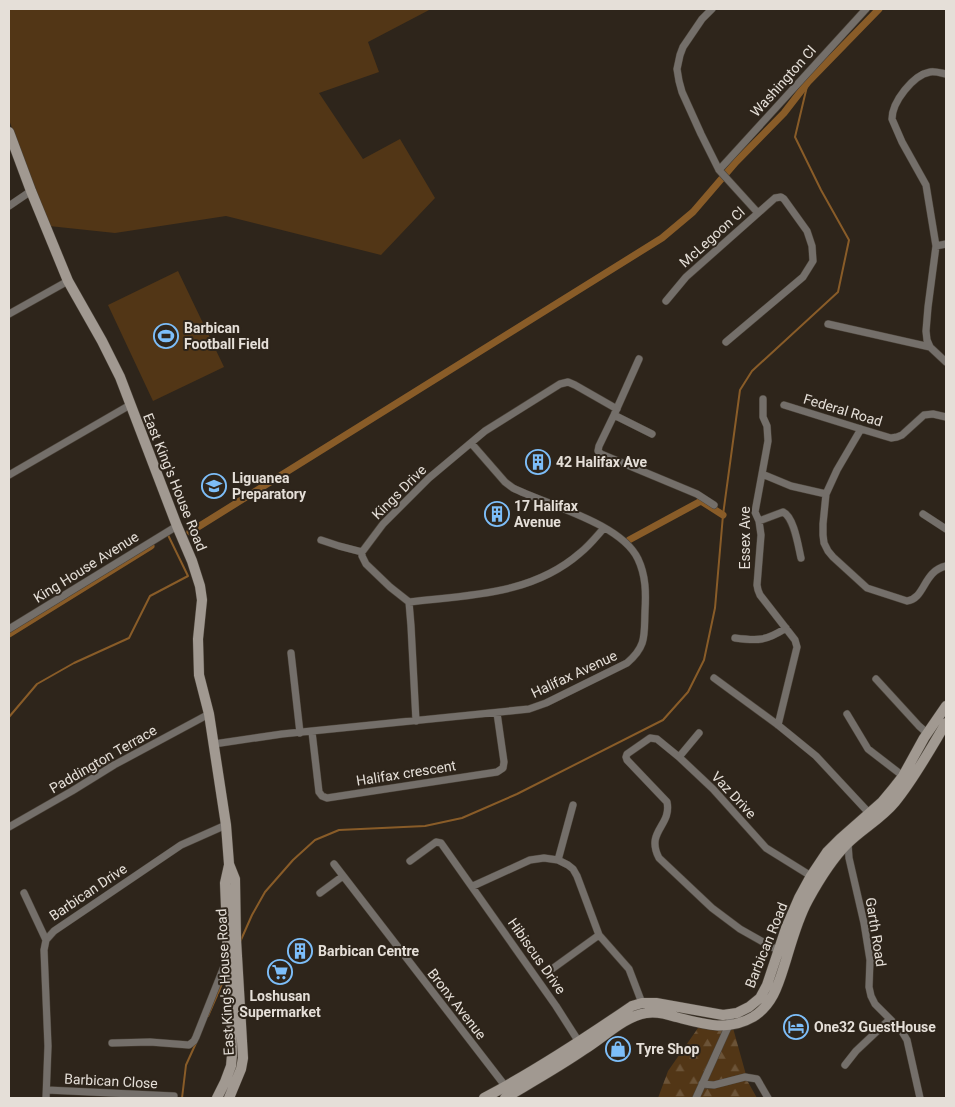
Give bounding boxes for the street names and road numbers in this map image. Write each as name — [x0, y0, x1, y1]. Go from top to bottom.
street label: Washington Cl — [747, 42, 819, 120]
street label: McLegoon Cl — [676, 204, 748, 270]
street label: Federal Road — [802, 390, 884, 430]
street label: East King's House Road — [140, 411, 210, 553]
street label: Kings Drive — [369, 462, 429, 522]
street label: Essex Ave — [737, 506, 753, 570]
street label: King House Avenue — [31, 528, 141, 606]
street label: Halifax Avenue — [528, 647, 620, 701]
street label: Paddington Terrace — [47, 722, 159, 796]
street label: Halifax crescent — [355, 757, 458, 789]
street label: Vaz Drive — [708, 768, 760, 822]
street label: Barbican Drive — [46, 860, 130, 924]
street label: Garth Road — [863, 896, 889, 968]
street label: Barbican Road — [742, 900, 790, 990]
street label: East King's House Road — [213, 908, 237, 1056]
street label: Hibiscus Drive — [505, 915, 569, 997]
street label: Bronx Avenue — [424, 965, 490, 1043]
street label: Barbican Close — [64, 1071, 158, 1091]

